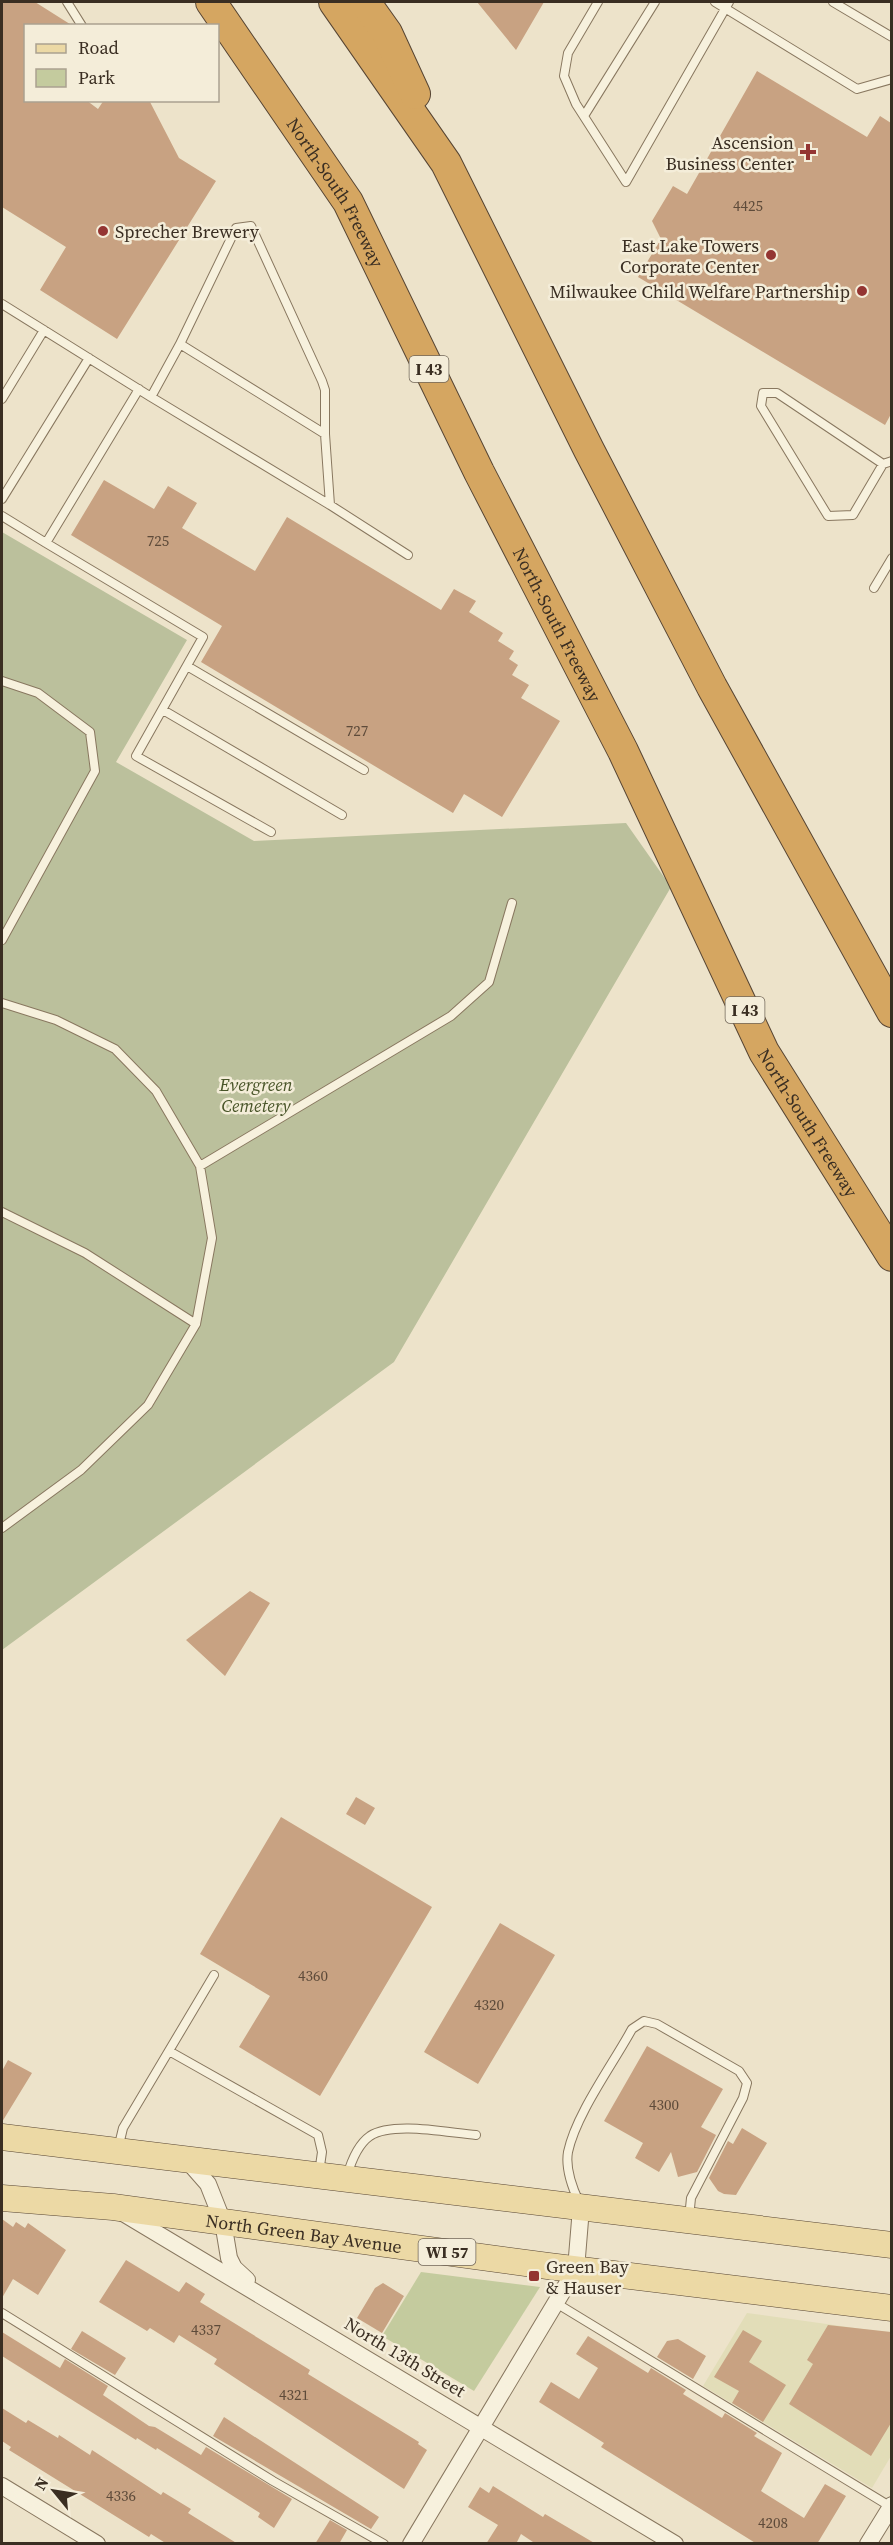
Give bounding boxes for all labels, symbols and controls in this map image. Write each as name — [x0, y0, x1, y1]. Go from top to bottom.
legend — [24, 24, 219, 102]
text: Road — [78, 35, 119, 60]
text: Park — [78, 65, 115, 90]
street label: North-South Freeway — [281, 113, 391, 272]
place label: Ascension Business Center — [665, 130, 794, 176]
marker: Ascension Business Center — [799, 143, 817, 161]
house number: 4425 — [733, 195, 763, 216]
place label: Sprecher Brewery — [115, 219, 260, 244]
marker: Sprecher Brewery — [96, 224, 110, 238]
place label: East Lake Towers Corporate Center — [620, 233, 759, 279]
marker: East Lake Towers Corporate Center — [764, 248, 778, 262]
place label: Milwaukee Child Welfare Partnership — [550, 279, 850, 304]
marker: Milwaukee Child Welfare Partnership — [855, 284, 869, 298]
road number: I 43 — [410, 356, 448, 382]
house number: 725 — [147, 530, 169, 551]
street label: North-South Freeway — [507, 543, 608, 707]
house number: 727 — [346, 720, 368, 741]
road number: I 43 — [726, 997, 764, 1023]
street label: North-South Freeway — [752, 1043, 865, 1202]
park label: Evergreen Cemetery — [218, 1072, 293, 1118]
house number: 4360 — [298, 1965, 328, 1986]
house number: 4320 — [474, 1994, 504, 2015]
house number: 4300 — [649, 2094, 679, 2115]
street label: North Green Bay Avenue — [204, 2207, 404, 2259]
road number: WI 57 — [418, 2239, 476, 2265]
place label: Green Bay & Hauser — [546, 2254, 629, 2300]
marker: Green Bay & Hauser — [527, 2269, 541, 2283]
street label: North 13th Street — [340, 2311, 470, 2403]
house number: 4337 — [191, 2319, 221, 2340]
house number: 4321 — [279, 2384, 309, 2405]
north arrow — [24, 2461, 84, 2521]
text: N — [29, 2473, 54, 2494]
house number: 4336 — [106, 2485, 136, 2506]
house number: 4208 — [758, 2512, 788, 2533]

